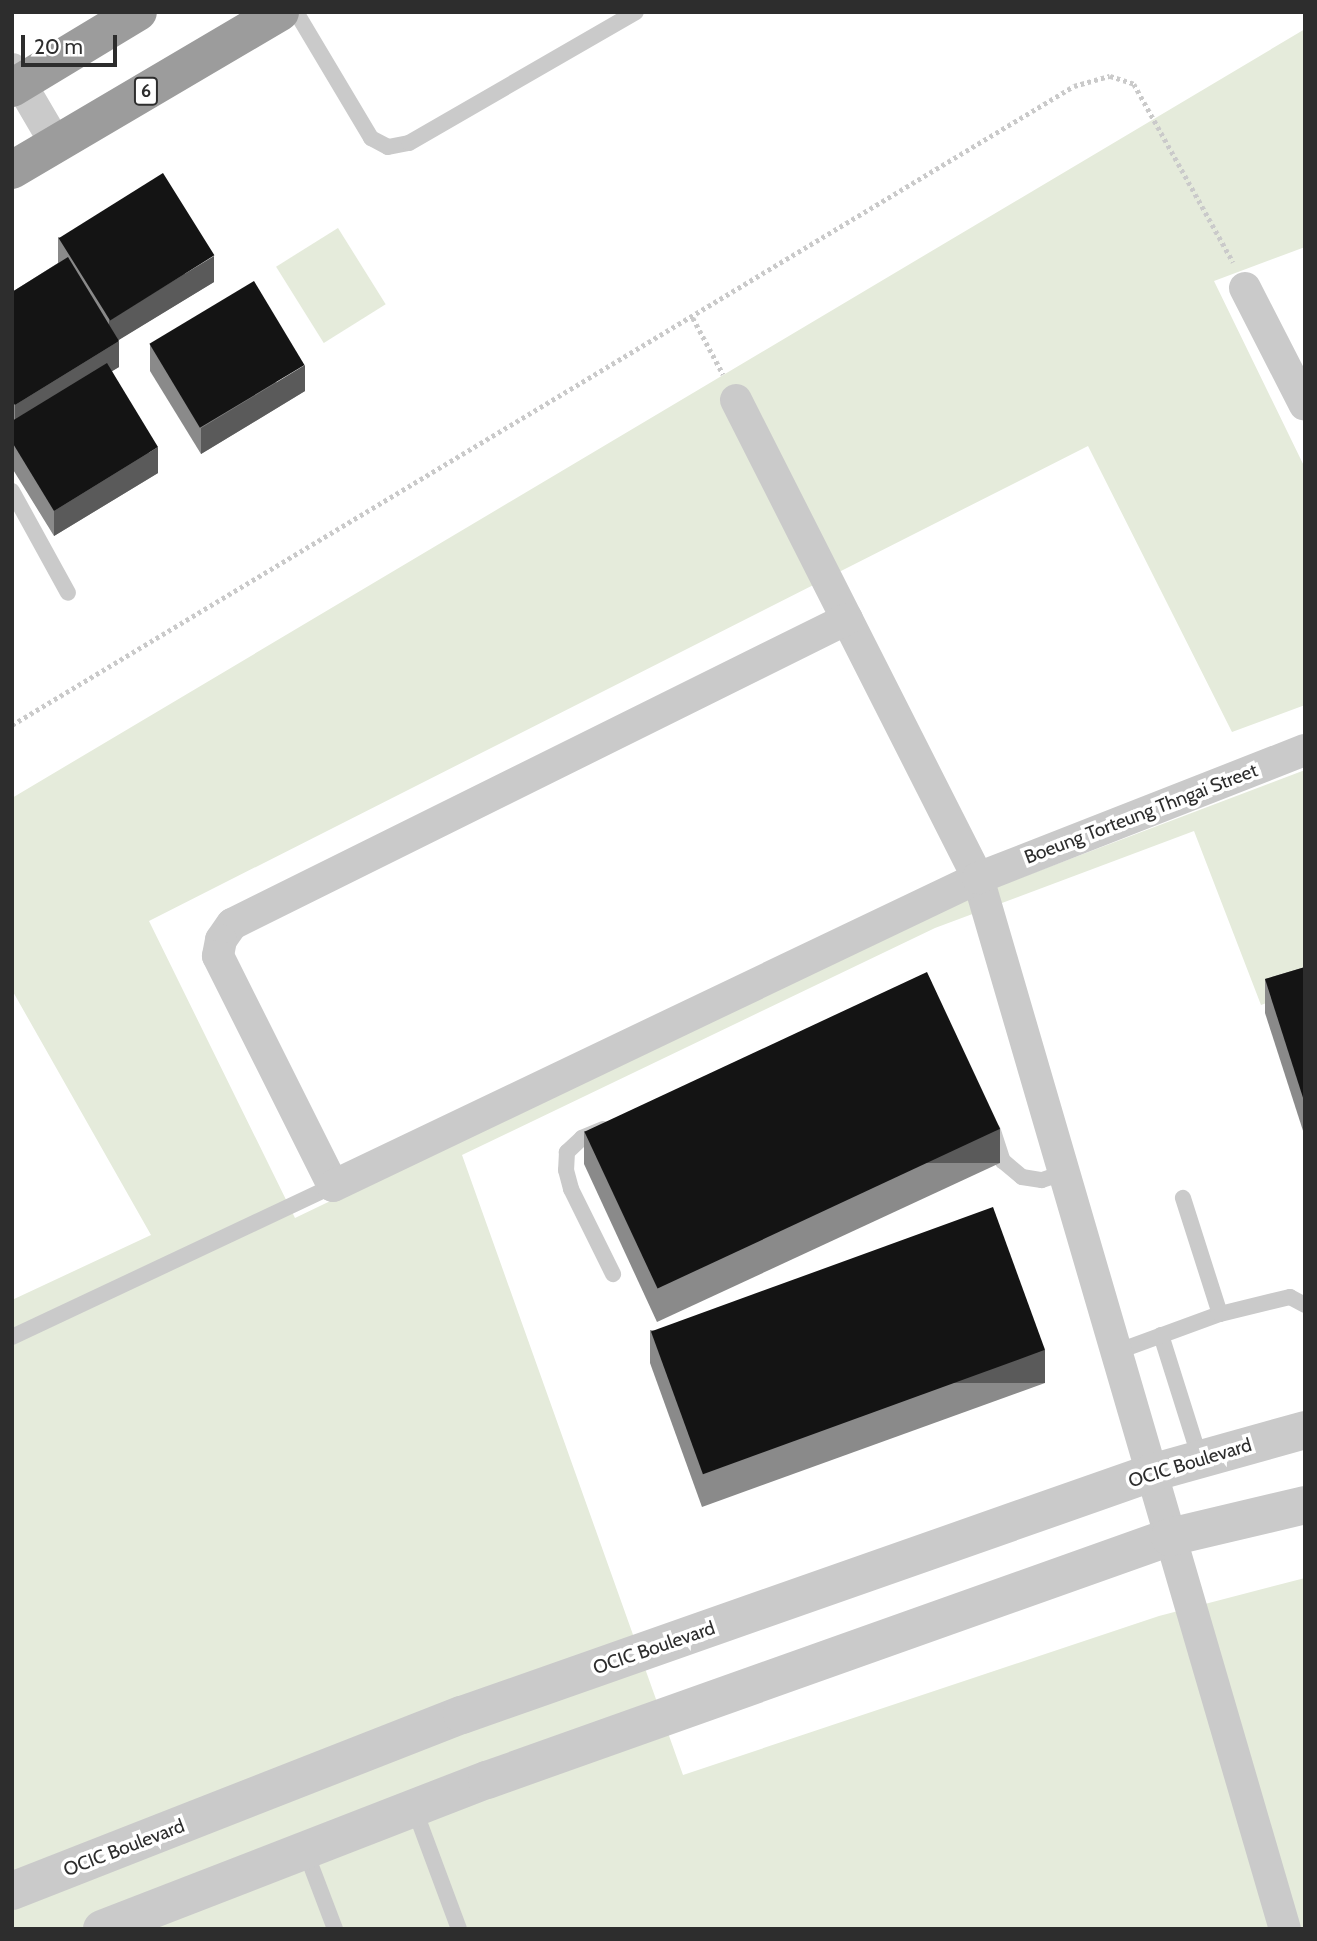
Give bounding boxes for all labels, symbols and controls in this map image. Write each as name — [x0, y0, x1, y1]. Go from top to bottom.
scale bar — [24, 21, 121, 65]
text: 20 m — [34, 34, 83, 59]
road number: 6 — [134, 76, 158, 106]
street label: Boeung Torteung Thngai Street — [1021, 759, 1261, 869]
street label: OCIC Boulevard — [1126, 1433, 1254, 1493]
street label: OCIC Boulevard — [590, 1616, 718, 1680]
street label: OCIC Boulevard — [60, 1814, 188, 1882]

